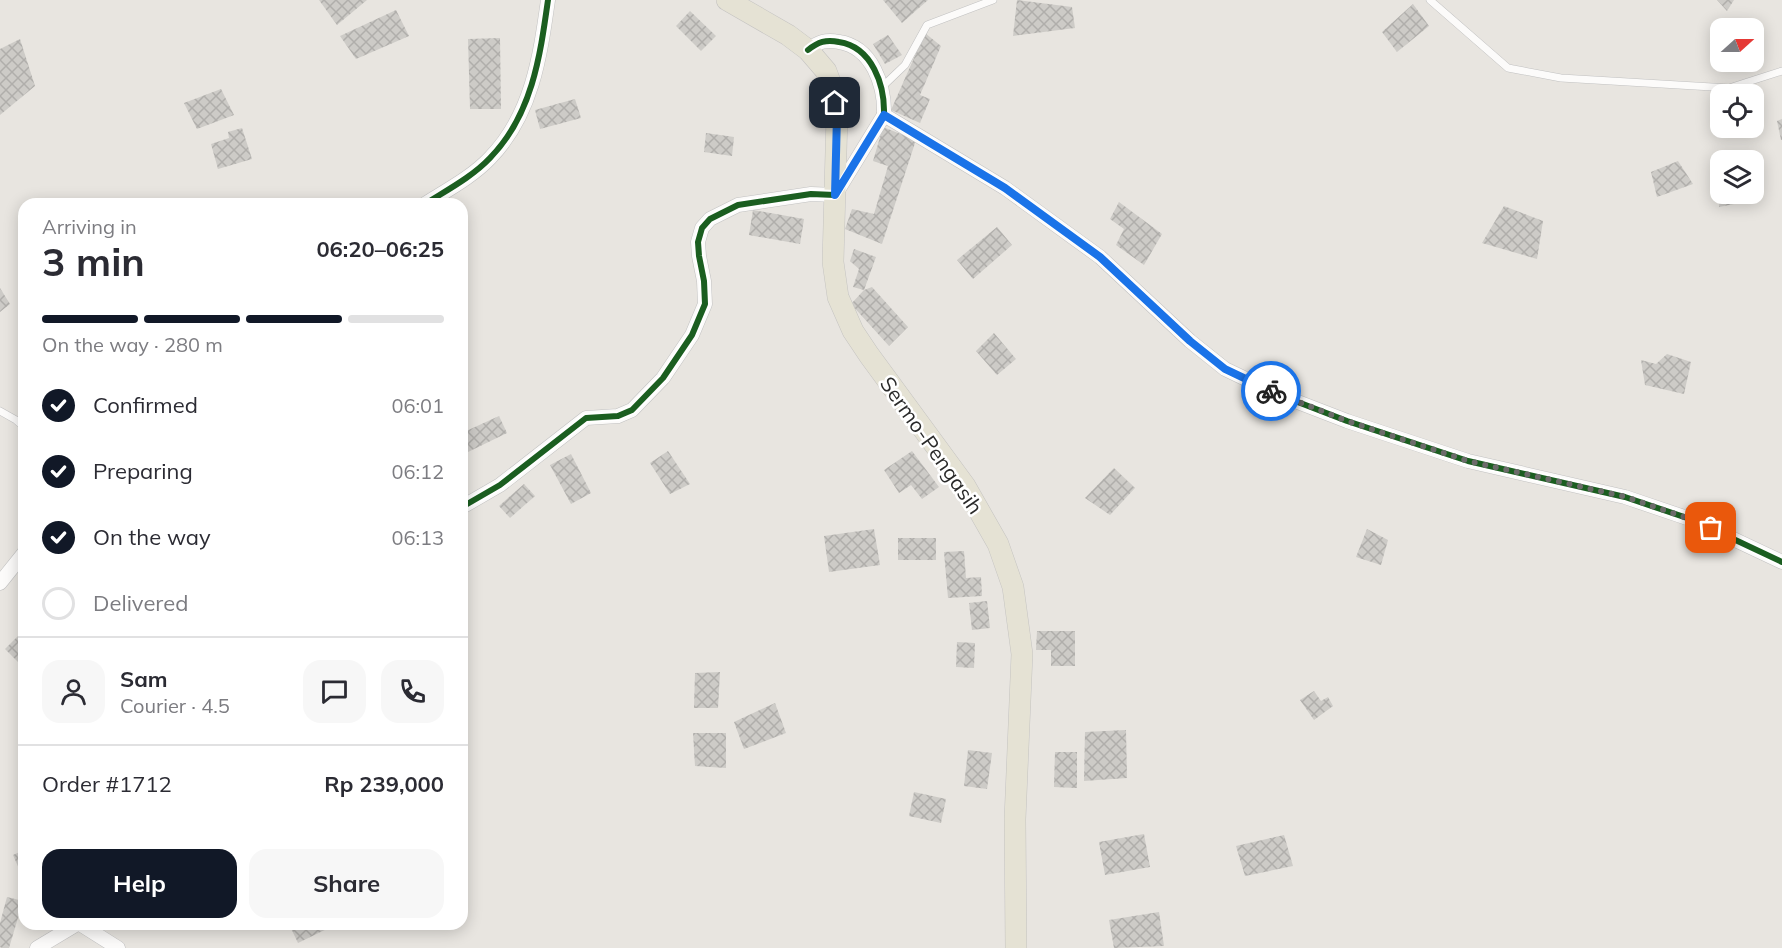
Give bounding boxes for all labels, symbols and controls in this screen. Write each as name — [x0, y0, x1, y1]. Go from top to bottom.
north arrow — [1710, 18, 1764, 72]
map controls — [1710, 18, 1764, 204]
pin — [809, 77, 860, 128]
button: locate — [1710, 84, 1764, 138]
icon: home — [818, 86, 851, 119]
button: layers — [1710, 150, 1764, 204]
text: Arriving in — [42, 214, 137, 239]
text: 06:20–06:25 — [316, 235, 444, 263]
text: 3 min — [42, 237, 145, 286]
text: On the way · 280 m — [42, 332, 223, 357]
courier — [1241, 361, 1301, 421]
street label: Sermo-Pengasih — [875, 371, 989, 519]
icon: bike — [1255, 375, 1288, 408]
icon: check — [42, 389, 75, 422]
text: Confirmed — [93, 391, 198, 419]
text: 06:01 — [391, 393, 444, 418]
icon: check — [42, 455, 75, 488]
text: Preparing — [93, 457, 193, 485]
text: 06:12 — [391, 459, 444, 484]
pin — [1685, 502, 1736, 553]
icon: bag — [1694, 511, 1727, 544]
icon: check — [42, 521, 75, 554]
text: On the way — [93, 523, 211, 551]
text: 06:13 — [391, 525, 444, 550]
text: Delivered — [93, 589, 188, 617]
button: person — [42, 660, 105, 723]
button: chat — [303, 660, 366, 723]
button: phone — [381, 660, 444, 723]
text: Sam — [120, 665, 168, 693]
text: Courier · 4.5 — [120, 693, 230, 718]
text: Order #1712 — [42, 770, 172, 798]
text: Rp 239,000 — [324, 770, 444, 798]
button: Help — [42, 849, 237, 918]
button: Share — [249, 849, 444, 918]

